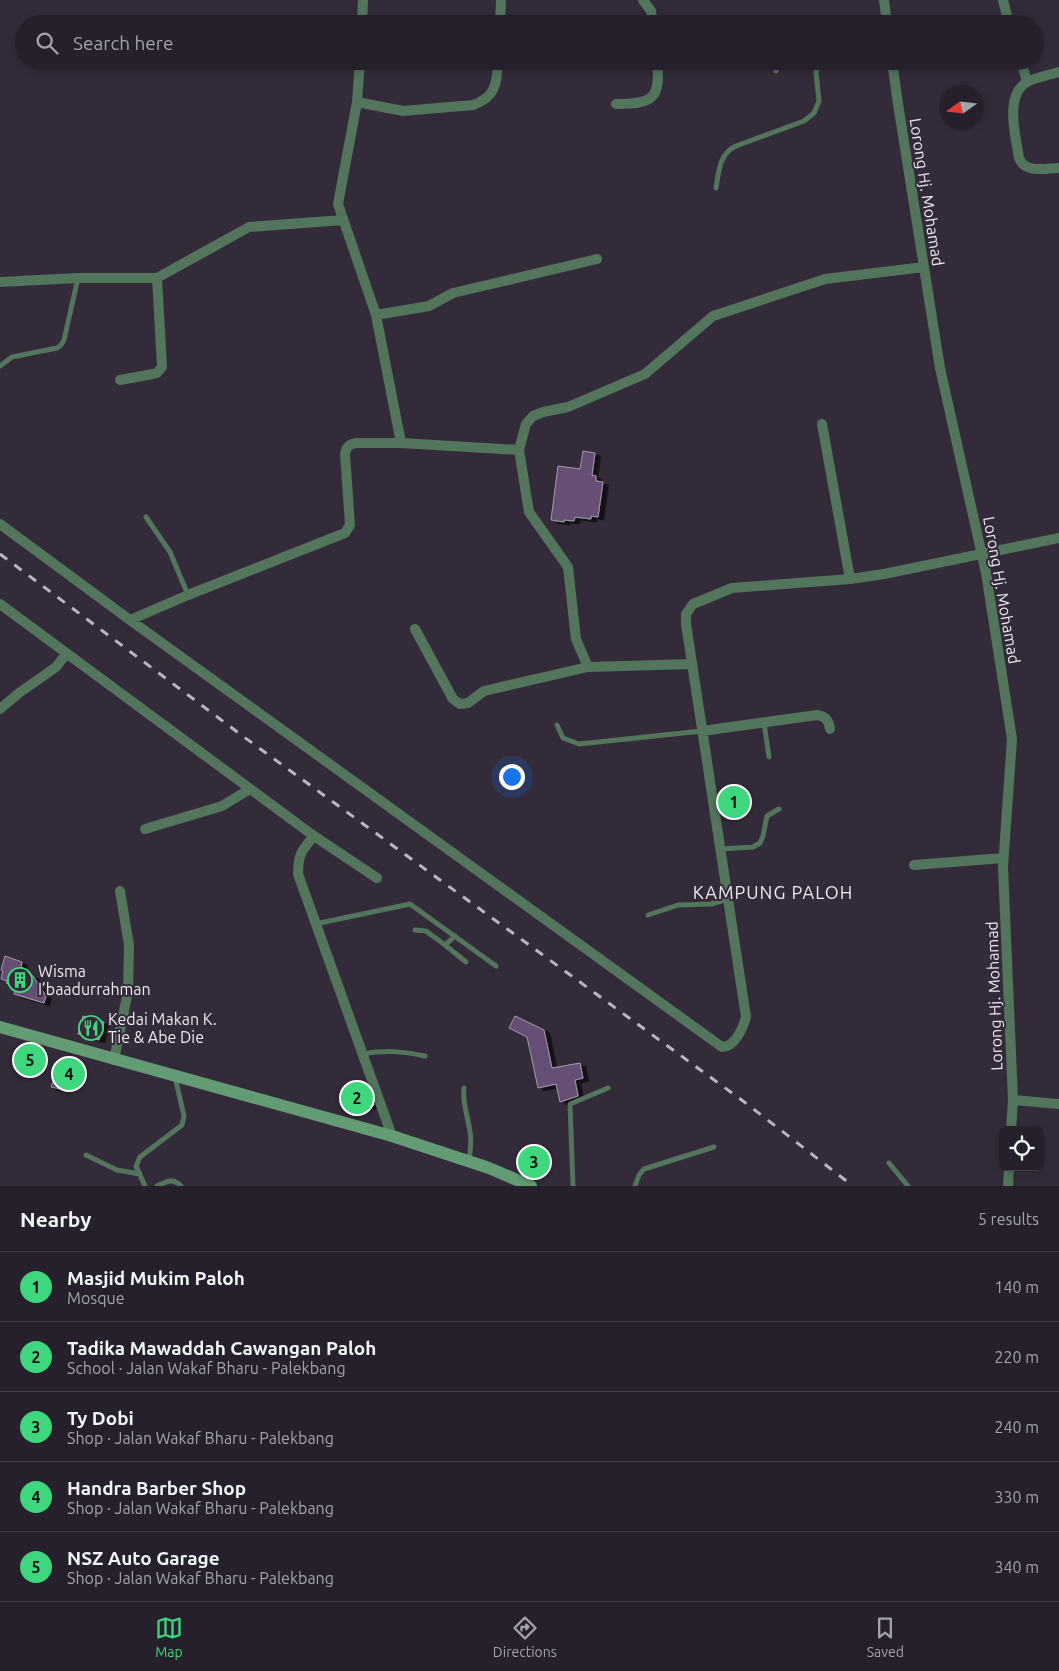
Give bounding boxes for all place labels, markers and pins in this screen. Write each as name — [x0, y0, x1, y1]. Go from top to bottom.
pin: 1 — [718, 783, 750, 821]
place label: Wisma I’baadurrahman — [38, 962, 151, 998]
building icon: Wisma I’baadurrahman — [7, 967, 33, 993]
place label: Kedai Makan K. Tie & Abe Die — [108, 1010, 217, 1046]
restaurant icon: Kedai Makan K. Tie & Abe Die — [78, 1015, 104, 1041]
pin: 5 — [14, 1041, 46, 1079]
pin: 4 — [53, 1055, 85, 1093]
pin: 2 — [341, 1079, 373, 1117]
pin: 3 — [518, 1143, 550, 1181]

